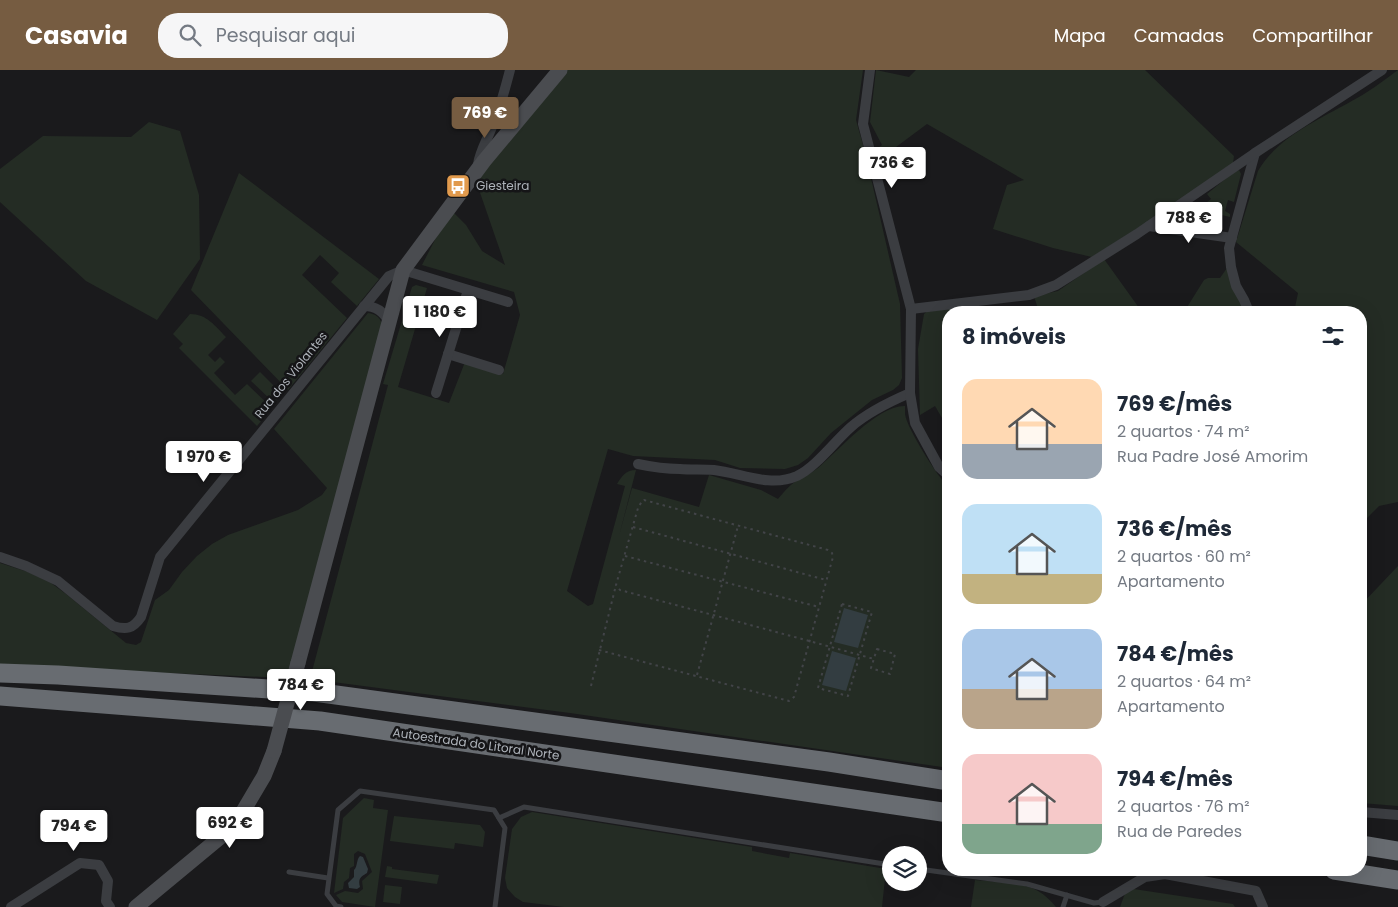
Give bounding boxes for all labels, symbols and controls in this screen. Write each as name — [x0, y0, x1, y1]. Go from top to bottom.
search box — [158, 13, 508, 58]
text: Casavia — [25, 19, 128, 52]
icon: search — [176, 21, 204, 49]
text: Pesquisar aqui — [216, 22, 356, 49]
text: Mapa — [1054, 23, 1106, 48]
text: Camadas — [1134, 23, 1224, 48]
text: Compartilhar — [1252, 23, 1373, 48]
pin: 769 € — [450, 97, 520, 139]
text: 769 € — [463, 101, 507, 124]
pin: 736 € — [857, 146, 927, 189]
text: 736 € — [870, 151, 914, 174]
bus stop icon: Giesteira — [445, 173, 471, 199]
place label: Giesteira — [476, 177, 529, 194]
pin: 788 € — [1154, 202, 1224, 244]
text: 788 € — [1166, 206, 1212, 229]
pin: 1 180 € — [394, 296, 486, 338]
text: 1 180 € — [414, 300, 466, 323]
text: 8 imóveis — [962, 322, 1066, 351]
icon: filters — [1319, 322, 1347, 350]
street label: Rua dos Violantes — [250, 328, 331, 422]
text: 769 €/mês — [1117, 389, 1232, 418]
icon: home — [1002, 399, 1062, 459]
text: 2 quartos · 74 m² — [1117, 420, 1250, 443]
pin: 1 970 € — [158, 440, 250, 483]
text: 1 970 € — [177, 445, 231, 468]
text: Rua Padre José Amorim — [1117, 445, 1308, 468]
text: 736 €/mês — [1117, 514, 1232, 543]
icon: home — [1002, 524, 1062, 584]
text: 2 quartos · 60 m² — [1117, 545, 1251, 568]
text: Apartamento — [1117, 570, 1225, 593]
text: 784 €/mês — [1117, 639, 1234, 668]
icon: home — [1002, 649, 1062, 709]
pin: 784 € — [266, 668, 336, 711]
text: 2 quartos · 64 m² — [1117, 670, 1251, 693]
text: 784 € — [278, 673, 324, 696]
text: Apartamento — [1117, 695, 1225, 718]
street label: Autoestrada do Litoral Norte — [392, 723, 561, 764]
text: 794 €/mês — [1117, 764, 1233, 793]
icon: home — [1002, 774, 1062, 834]
text: 2 quartos · 76 m² — [1117, 795, 1250, 818]
pin: 692 € — [195, 806, 265, 849]
pin: 794 € — [39, 810, 109, 852]
text: 692 € — [207, 811, 253, 834]
text: 794 € — [51, 814, 97, 837]
text: Rua de Paredes — [1117, 820, 1242, 843]
map controls — [882, 846, 927, 891]
button: layers — [882, 846, 927, 891]

